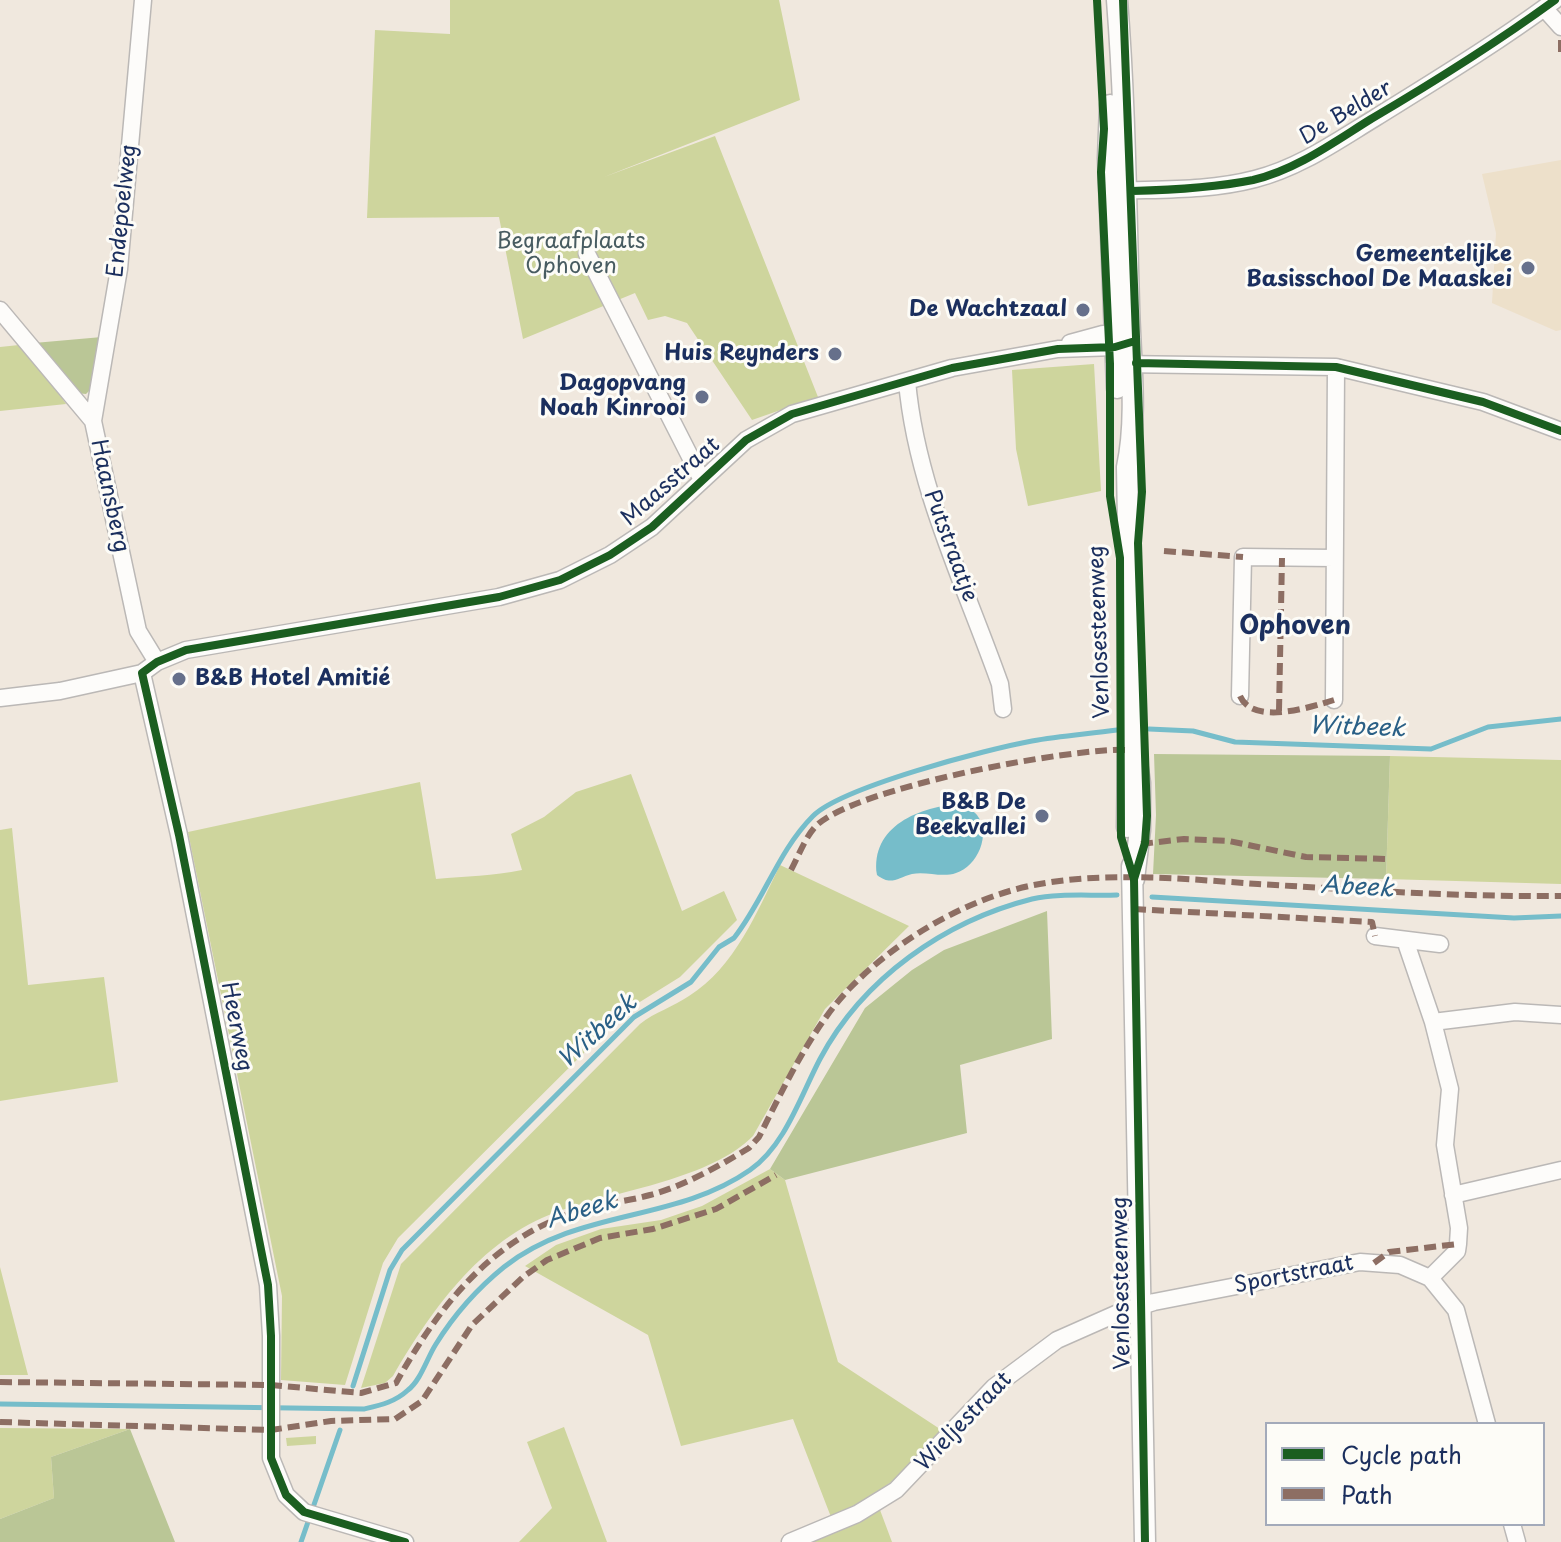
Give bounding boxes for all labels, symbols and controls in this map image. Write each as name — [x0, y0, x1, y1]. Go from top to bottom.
street label: De Belder — [1295, 75, 1397, 151]
street label: Endepoelweg — [103, 143, 143, 279]
park label: Begraafplaats Ophoven — [497, 229, 645, 280]
place label: Gemeentelijke Basisschool De Maaskei — [1246, 242, 1512, 294]
marker: Gemeentelijke Basisschool De Maaskei — [1519, 259, 1537, 277]
place label: De Wachtzaal — [909, 297, 1067, 323]
marker: De Wachtzaal — [1074, 301, 1092, 319]
place label: Huis Reynders — [665, 341, 819, 367]
marker: Huis Reynders — [826, 345, 844, 363]
place label: Dagopvang Noah Kinrooi — [540, 371, 686, 422]
marker: Dagopvang Noah Kinrooi — [693, 388, 711, 406]
street label: Maasstraat — [616, 432, 726, 532]
street label: Haansberg — [84, 437, 134, 555]
street label: Putstraatje — [918, 486, 982, 606]
street label: Venlosesteenweg — [1084, 545, 1116, 719]
district label: Ophoven — [1239, 611, 1351, 643]
place label: B&B Hotel Amitié — [195, 666, 391, 692]
marker: B&B Hotel Amitié — [170, 670, 188, 688]
water label: Witbeek — [1308, 712, 1406, 744]
place label: B&B De Beekvallei — [915, 790, 1026, 842]
marker: B&B De Beekvallei — [1033, 807, 1051, 825]
water label: Abeek — [1320, 872, 1394, 904]
street label: Heerweg — [214, 980, 258, 1074]
water label: Witbeek — [553, 989, 643, 1075]
water label: Abeek — [543, 1187, 621, 1235]
street label: Venlosesteenweg — [1107, 1196, 1137, 1370]
street label: Sportstraat — [1232, 1250, 1356, 1300]
street label: Wieljestraat — [910, 1367, 1018, 1477]
legend — [1265, 1422, 1545, 1526]
text: Cycle path — [1341, 1436, 1462, 1472]
text: Path — [1341, 1476, 1393, 1512]

